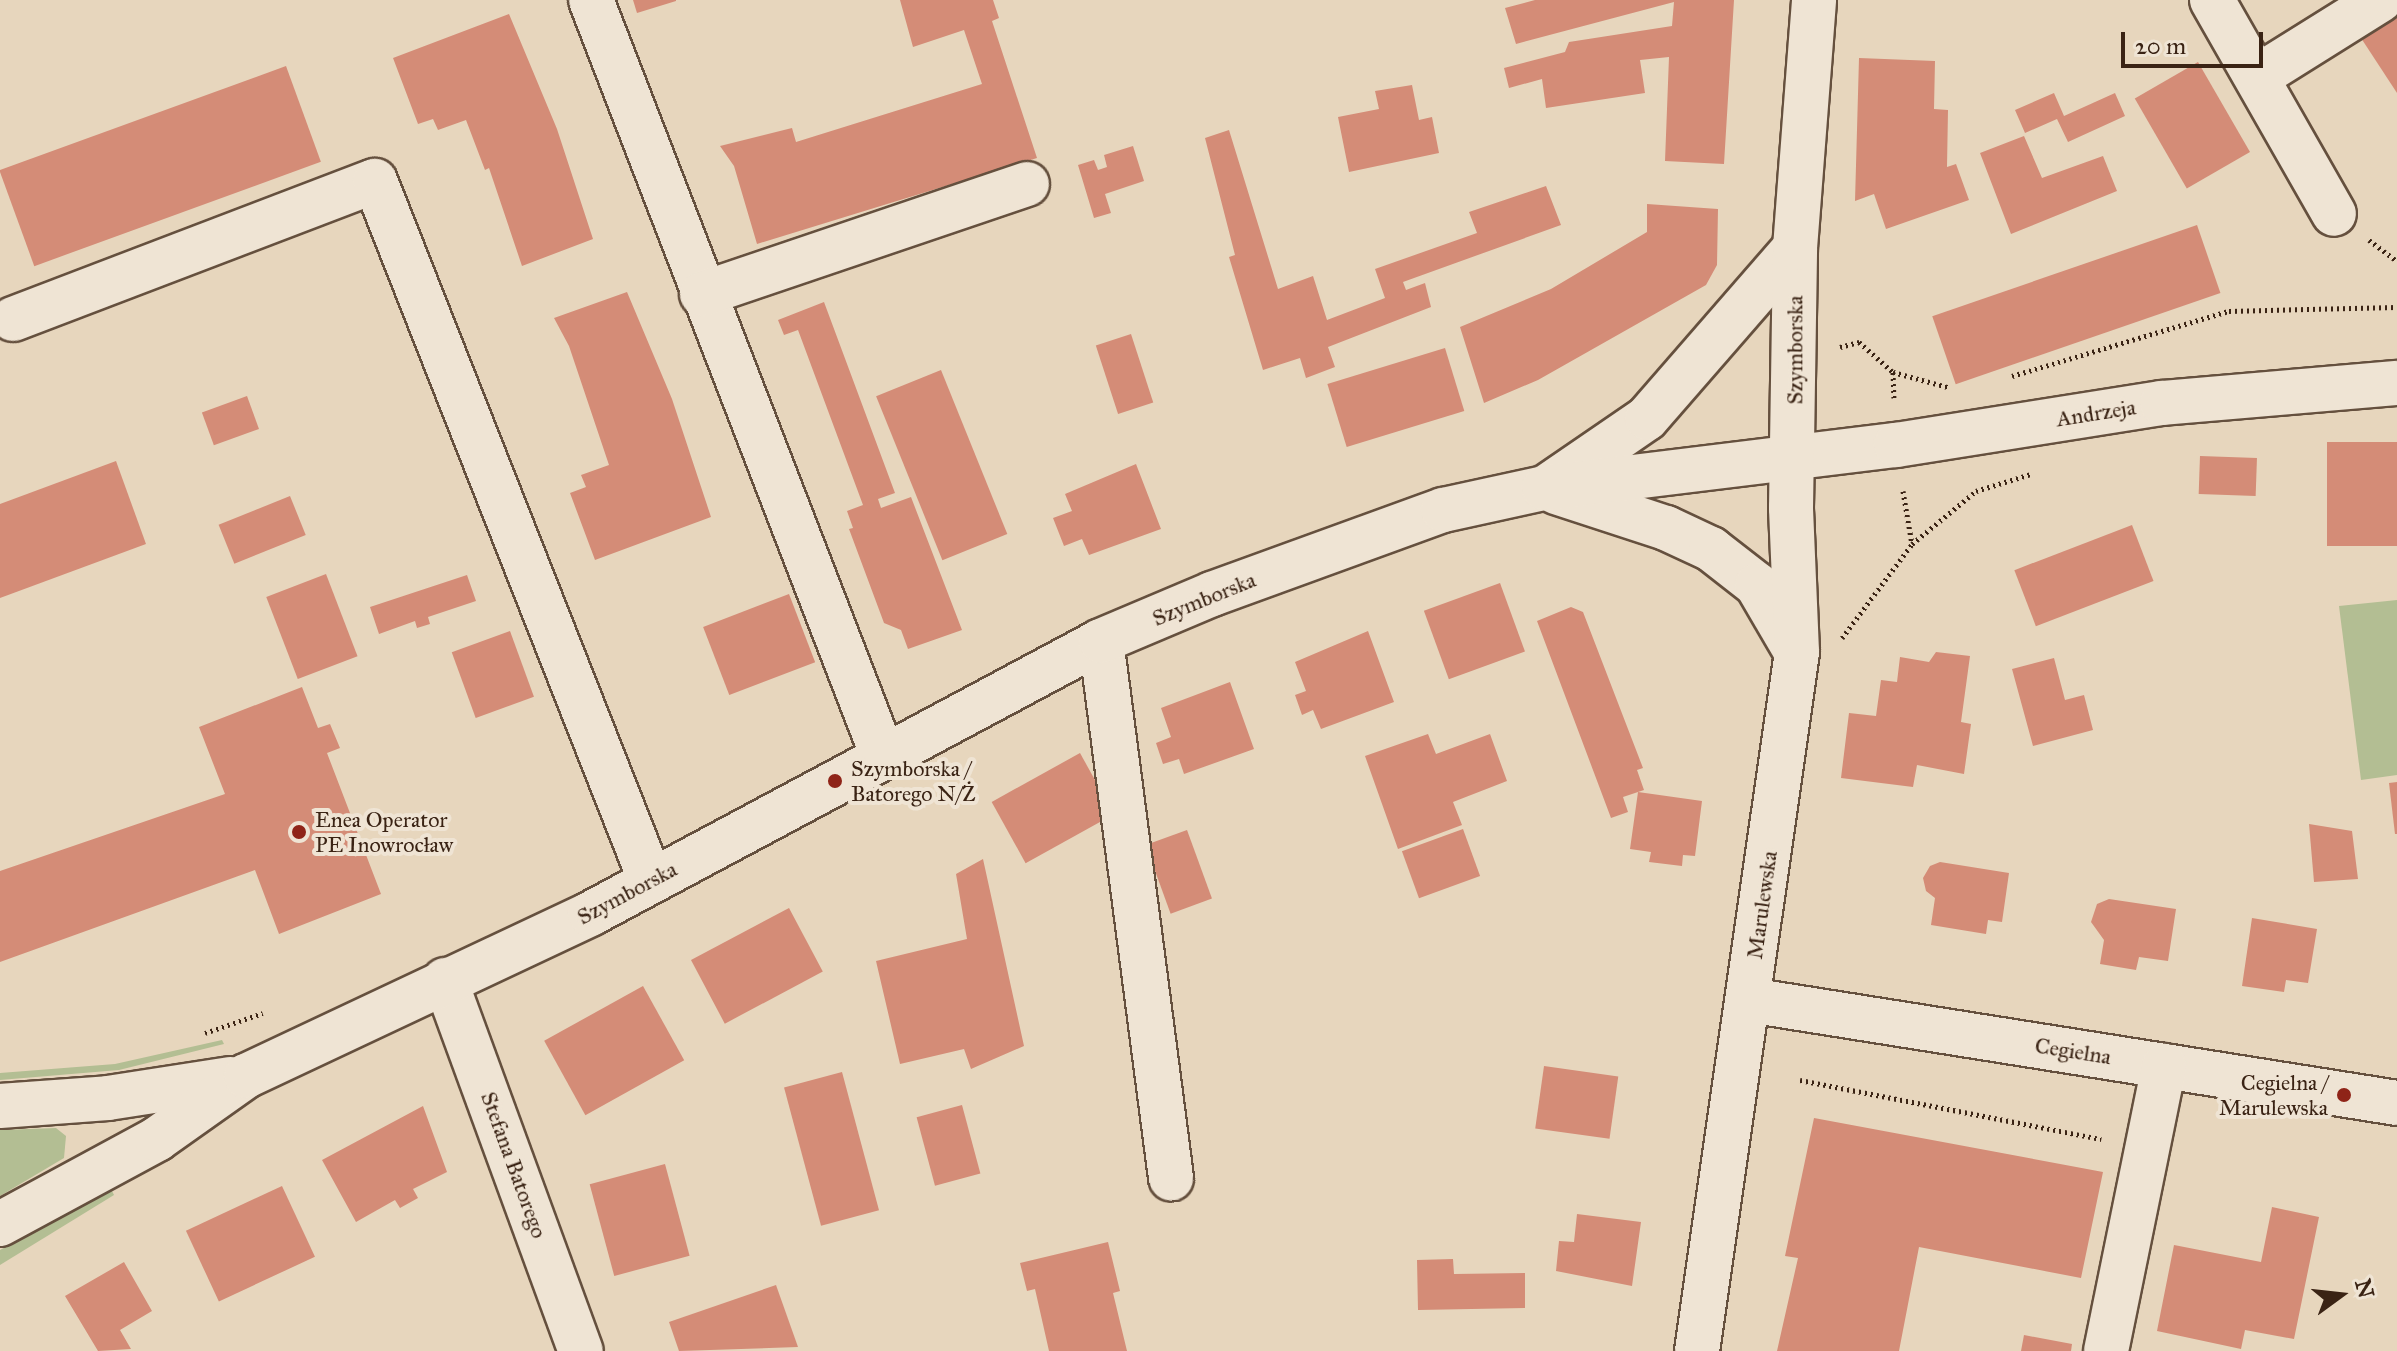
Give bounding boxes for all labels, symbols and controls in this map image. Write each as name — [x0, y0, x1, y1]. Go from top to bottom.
scale bar — [2125, 16, 2267, 66]
text: 20 m — [2135, 31, 2186, 61]
street label: Szymborska — [1782, 295, 1808, 405]
street label: Andrzeja — [2054, 394, 2138, 432]
street label: Szymborska — [1149, 566, 1259, 632]
place label: Szymborska / Batorego N/Ż — [851, 755, 976, 806]
marker: Szymborska / Batorego N/Ż — [826, 772, 844, 790]
place label: Enea Operator PE Inowrocław — [315, 806, 453, 858]
marker: Enea Operator PE Inowrocław — [290, 823, 308, 841]
street label: Marulewska — [1741, 849, 1783, 961]
street label: Szymborska — [573, 856, 681, 930]
street label: Cegielna — [2033, 1032, 2113, 1070]
place label: Cegielna / Marulewska — [2219, 1069, 2328, 1120]
marker: Cegielna / Marulewska — [2335, 1086, 2353, 1104]
street label: Stefana Batorego — [475, 1088, 553, 1242]
north arrow — [2301, 1255, 2381, 1335]
text: N — [2349, 1276, 2380, 1301]

